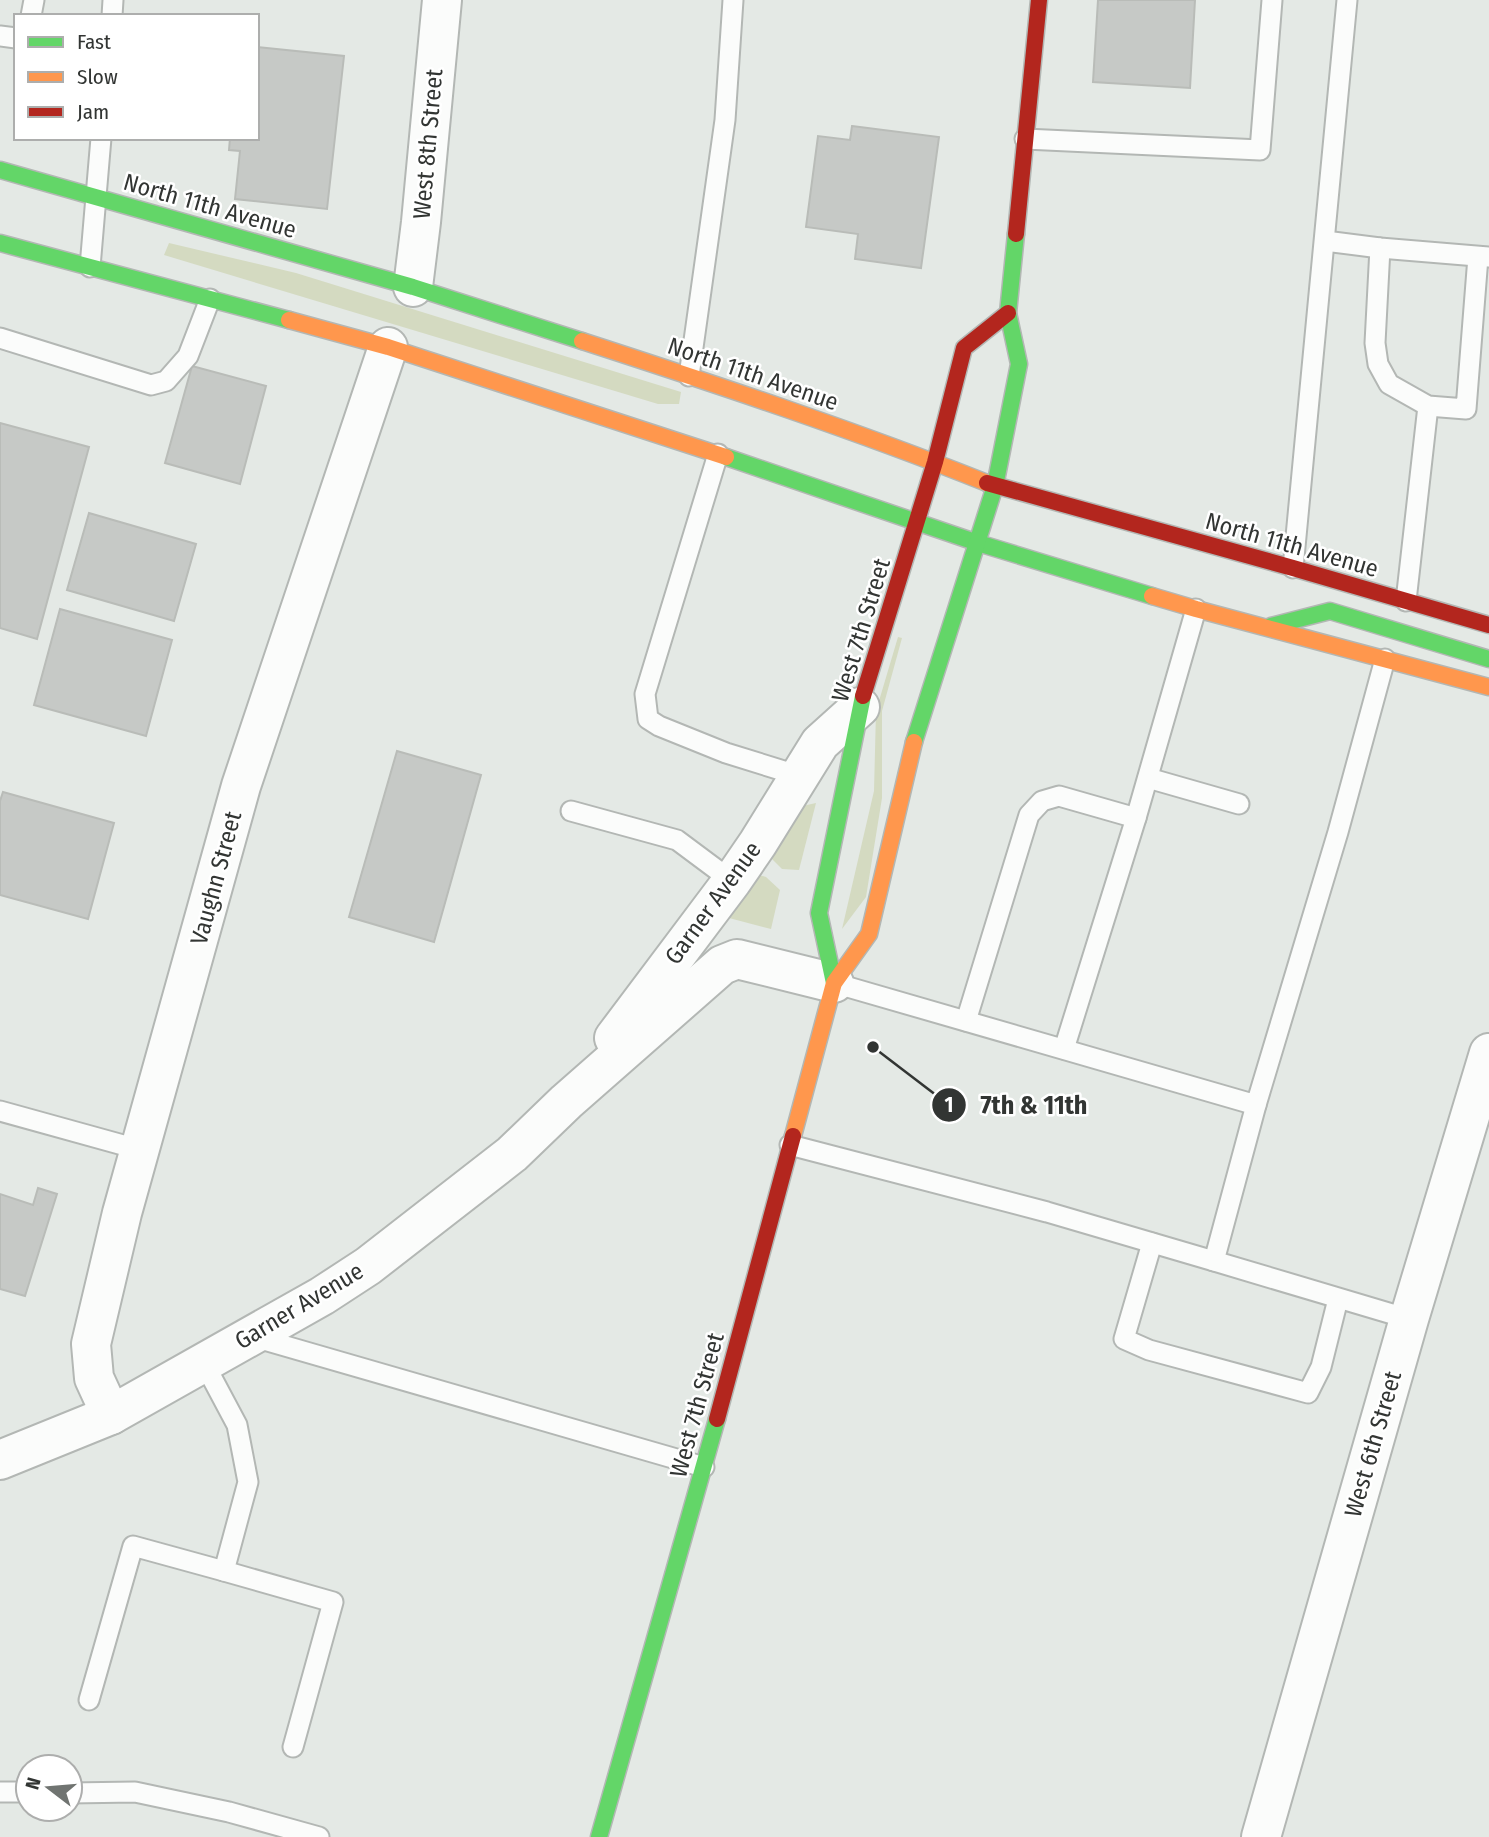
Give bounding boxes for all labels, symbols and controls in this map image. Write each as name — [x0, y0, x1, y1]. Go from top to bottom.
legend — [14, 14, 259, 140]
text: Fast — [77, 29, 111, 55]
text: Slow — [77, 64, 118, 90]
street label: West 8th Street — [407, 68, 449, 220]
text: Jam — [77, 99, 109, 125]
street label: North 11th Avenue — [120, 168, 300, 244]
street label: North 11th Avenue — [664, 332, 842, 416]
street label: North 11th Avenue — [1202, 507, 1382, 583]
street label: West 7th Street — [826, 555, 896, 705]
street label: Vaughn Street — [185, 808, 247, 948]
street label: Garner Avenue — [659, 836, 767, 970]
callout: 7th & 11th — [931, 1081, 1101, 1128]
text: 7th & 11th — [981, 1090, 1087, 1121]
text: 1 — [945, 1092, 953, 1118]
street label: Garner Avenue — [230, 1257, 368, 1355]
street label: West 7th Street — [664, 1330, 730, 1480]
street label: West 6th Street — [1339, 1368, 1407, 1520]
north arrow — [14, 1753, 84, 1823]
text: N — [21, 1775, 46, 1792]

